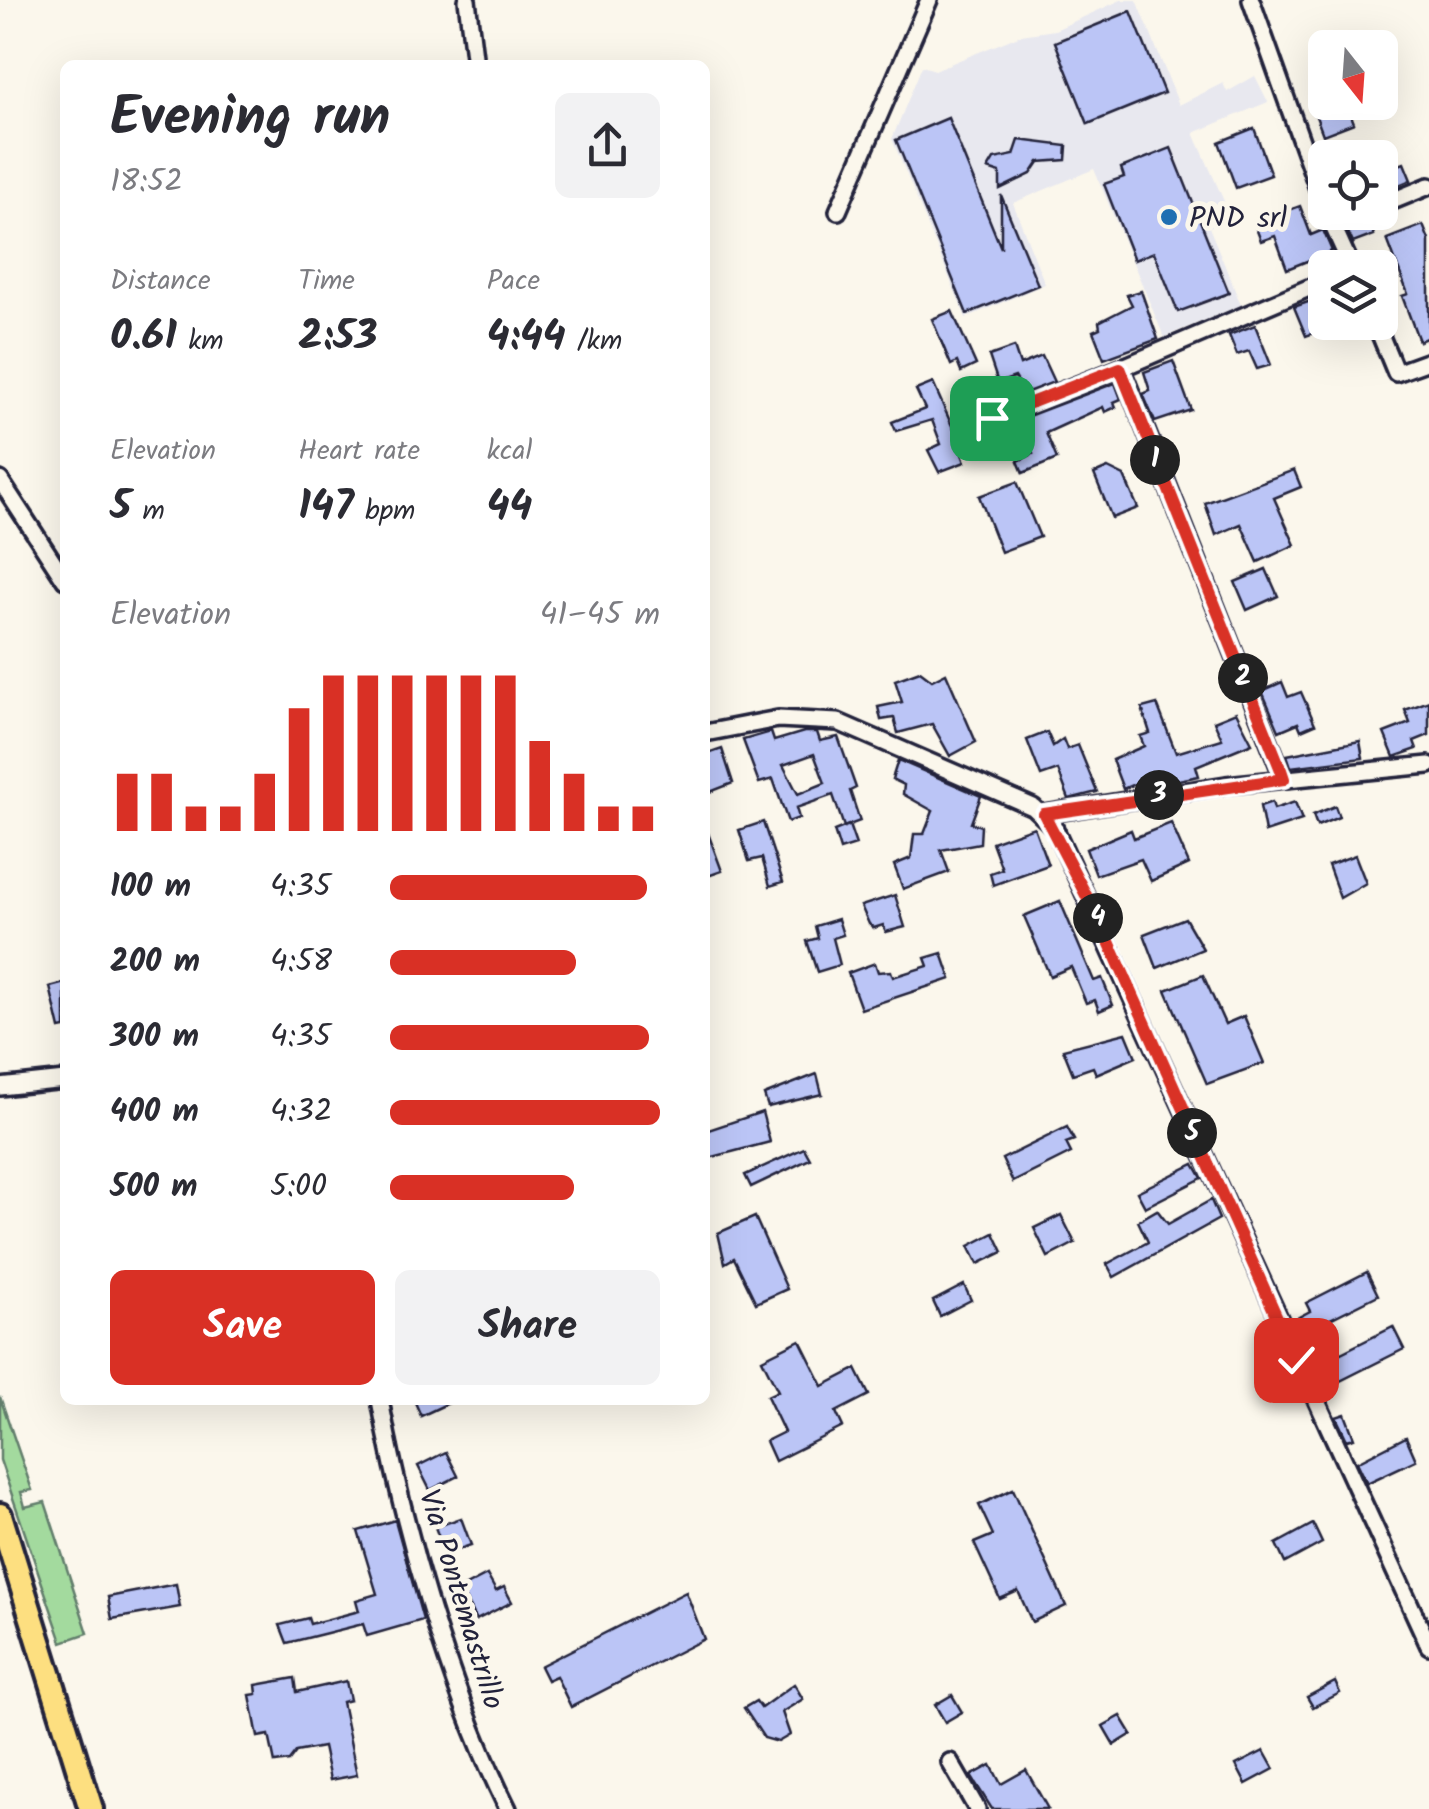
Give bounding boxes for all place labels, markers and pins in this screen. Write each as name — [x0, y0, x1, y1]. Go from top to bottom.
place label: PND srl — [1189, 195, 1287, 243]
marker: PND srl — [1158, 206, 1180, 228]
pin — [950, 376, 1035, 461]
pin: 1 — [1130, 435, 1180, 485]
pin: 2 — [1218, 653, 1268, 703]
pin: 3 — [1134, 770, 1184, 820]
pin: 4 — [1073, 893, 1123, 943]
pin: 5 — [1167, 1108, 1217, 1158]
pin — [1254, 1318, 1339, 1403]

